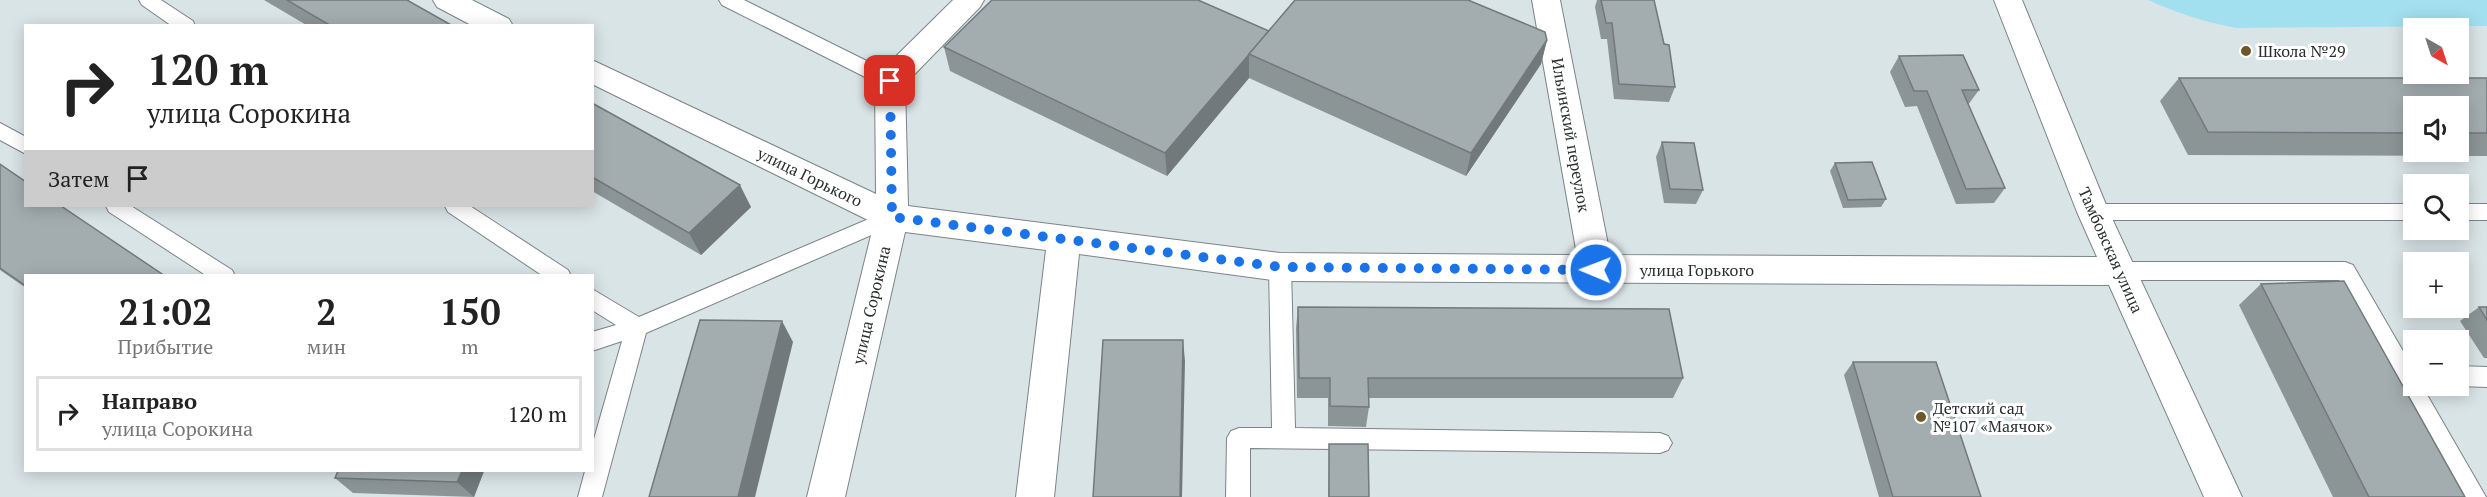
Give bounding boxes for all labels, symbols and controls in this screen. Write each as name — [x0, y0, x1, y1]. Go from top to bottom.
north arrow — [2403, 18, 2469, 84]
map controls — [2403, 18, 2469, 396]
place label: Школа №29 — [2258, 40, 2346, 62]
text: 120 m — [147, 41, 268, 97]
marker: Школа №29 — [2239, 44, 2253, 58]
icon: right — [48, 48, 126, 126]
pin — [864, 55, 915, 106]
street label: Ильинский переулок — [1547, 56, 1595, 214]
icon: arrive — [873, 64, 906, 97]
text: улица Сорокина — [147, 95, 351, 131]
button: sound — [2403, 96, 2469, 162]
street label: улица Горького — [753, 142, 866, 212]
icon: arrive — [121, 162, 154, 195]
text: Затем — [48, 164, 109, 193]
button: search — [2403, 174, 2469, 240]
street label: Тамбовская улица — [2073, 183, 2149, 317]
position arrow — [1564, 238, 1628, 302]
street label: улица Сорокина — [846, 244, 895, 367]
button: + — [2403, 252, 2469, 318]
street label: улица Горького — [1639, 259, 1754, 281]
text: 21:02 — [119, 288, 212, 335]
text: 2 — [316, 288, 337, 335]
text: 150 — [439, 288, 501, 335]
button: − — [2403, 330, 2469, 396]
text: Прибытие — [117, 333, 213, 360]
text: мин — [307, 333, 346, 360]
text: m — [461, 333, 479, 360]
text: Направо — [102, 386, 197, 415]
icon: right — [51, 397, 84, 430]
place label: Детский сад №107 «Маячок» — [1933, 397, 2053, 437]
text: 120 m — [507, 399, 567, 428]
marker: Детский сад №107 «Маячок» — [1914, 410, 1928, 424]
text: улица Сорокина — [102, 415, 253, 442]

